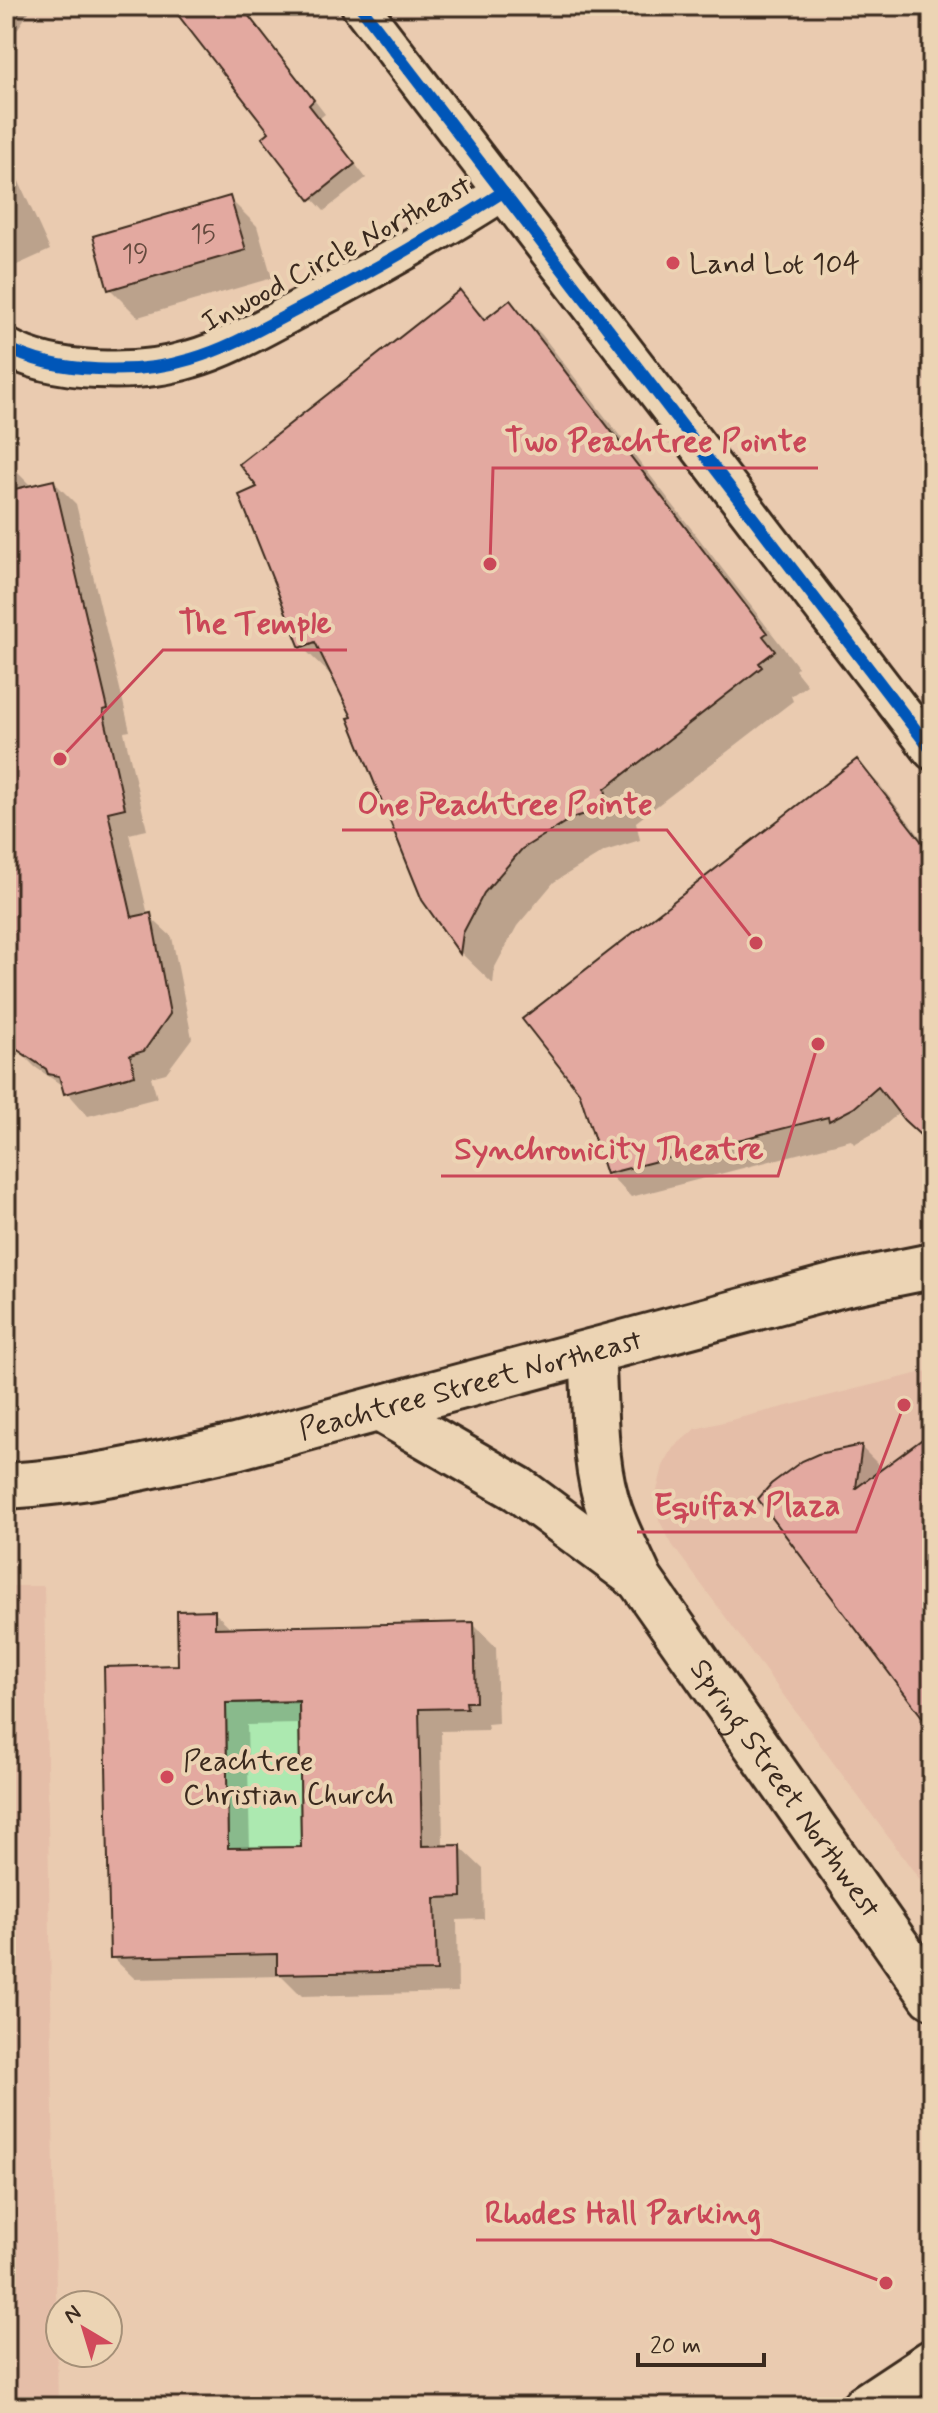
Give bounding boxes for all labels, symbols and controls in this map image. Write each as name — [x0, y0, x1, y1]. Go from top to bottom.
street label: Inwood Circle Northeast — [195, 166, 479, 342]
house number: 15 — [190, 218, 216, 252]
house number: 19 — [121, 238, 149, 272]
place label: Land Lot 104 — [689, 245, 860, 284]
marker: Land Lot 104 — [664, 254, 682, 272]
callout: Two Peachtree Pointe — [493, 412, 818, 468]
text: Two Peachtree Pointe — [505, 421, 807, 463]
callout: The Temple — [163, 594, 347, 650]
text: The Temple — [178, 603, 332, 645]
callout: One Peachtree Pointe — [342, 774, 667, 830]
text: One Peachtree Pointe — [357, 784, 653, 826]
callout: Synchronicity Theatre — [441, 1120, 778, 1176]
text: Synchronicity Theatre — [454, 1129, 764, 1171]
street label: Peachtree Street Northeast — [295, 1321, 647, 1450]
callout: Equifax Plaza — [637, 1476, 856, 1532]
text: Equifax Plaza — [654, 1485, 840, 1527]
street label: Spring Street Northwest — [680, 1652, 889, 1926]
place label: Peachtree Christian Church — [183, 1742, 394, 1815]
marker: Peachtree Christian Church — [158, 1768, 176, 1786]
callout: Rhodes Hall Parking — [476, 2184, 771, 2240]
text: Rhodes Hall Parking — [485, 2193, 761, 2236]
north arrow — [44, 2289, 124, 2369]
text: N — [59, 2299, 87, 2330]
scale bar — [638, 2317, 764, 2367]
text: 20 m — [650, 2331, 701, 2362]

